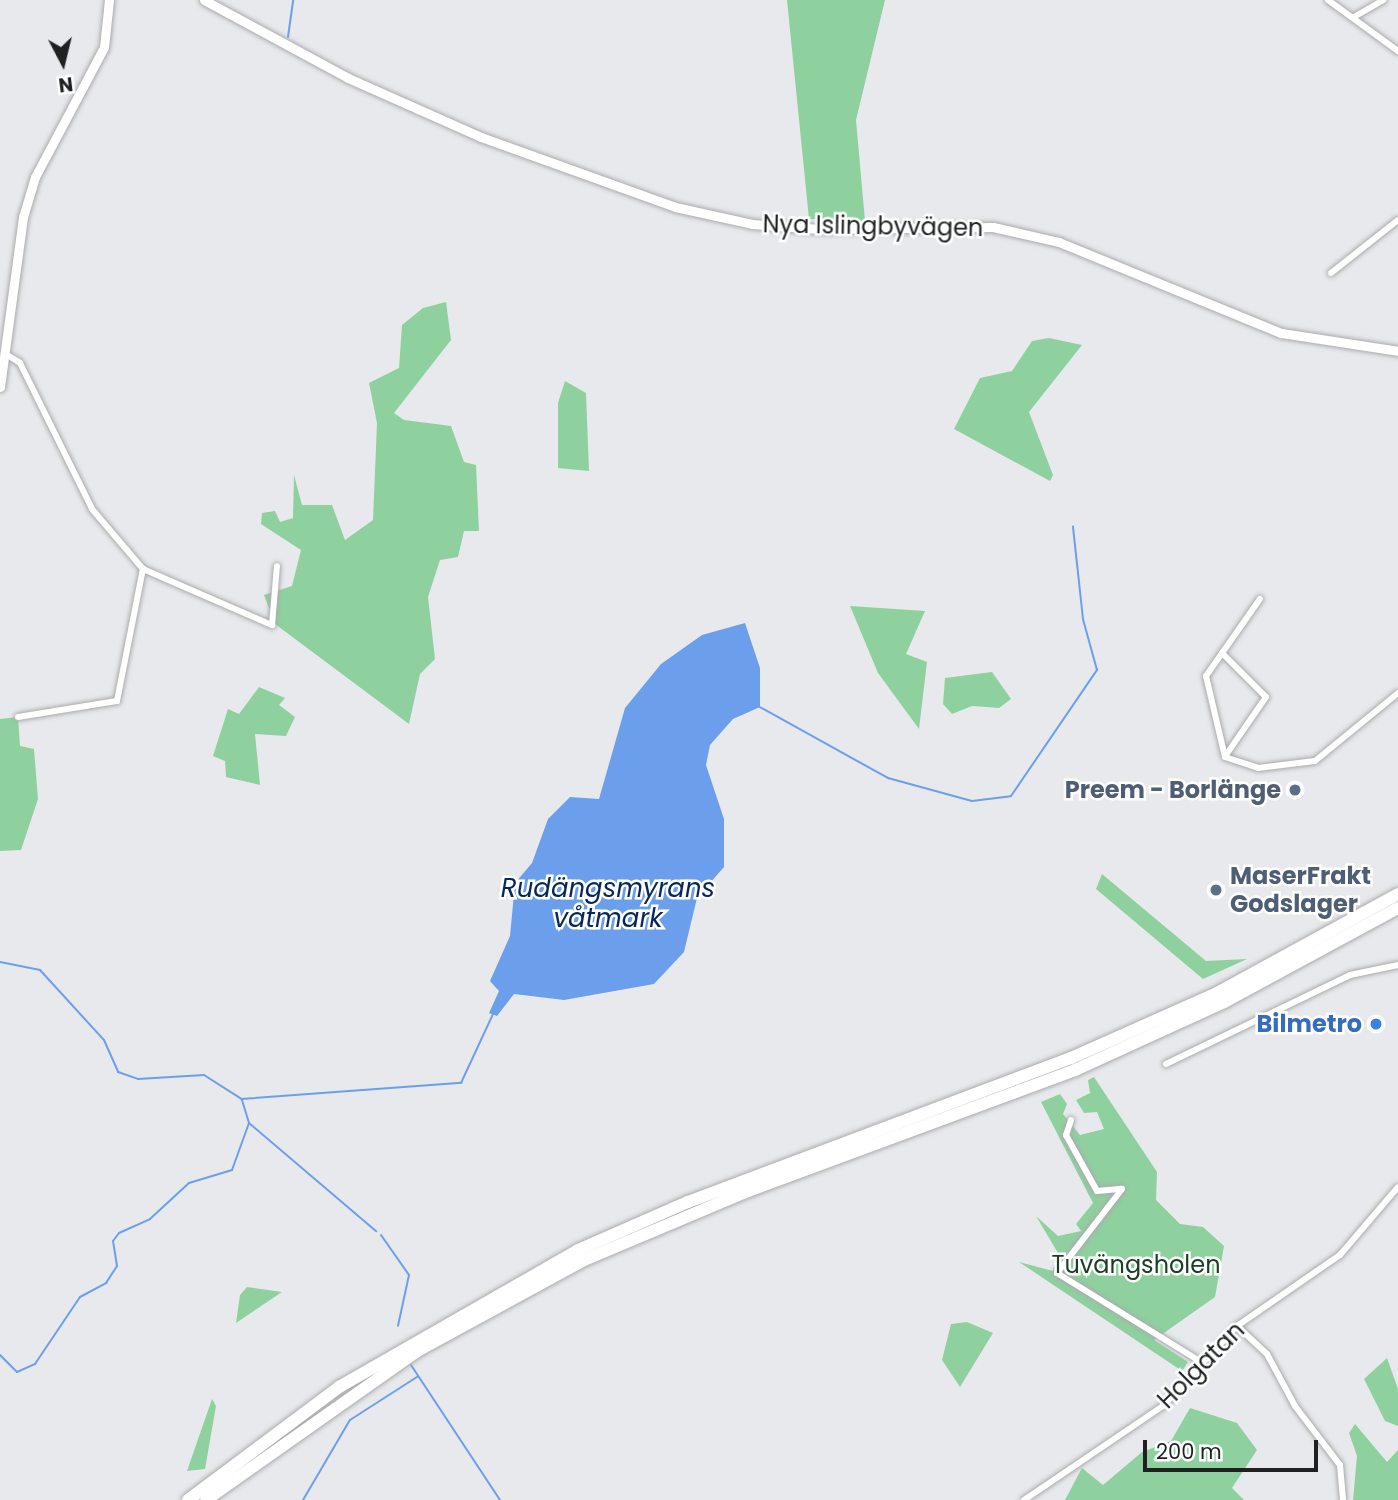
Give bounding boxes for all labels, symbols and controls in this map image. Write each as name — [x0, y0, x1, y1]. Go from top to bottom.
north arrow — [28, 28, 98, 98]
text: N — [57, 70, 74, 99]
street label: Nya Islingbyvägen — [762, 210, 984, 242]
place label: Preem - Borlänge — [1065, 776, 1281, 804]
marker: Preem - Borlänge — [1287, 782, 1303, 798]
place label: MaserFrakt Godslager — [1230, 862, 1371, 918]
water label: Rudängsmyrans våtmark — [501, 873, 715, 934]
marker: MaserFrakt Godslager — [1208, 882, 1224, 898]
place label: Bilmetro — [1257, 1010, 1362, 1038]
marker: Bilmetro — [1368, 1016, 1384, 1032]
park label: Tuvängsholen — [1051, 1251, 1221, 1279]
street label: Holgatan — [1152, 1316, 1250, 1414]
scale bar — [1146, 1426, 1321, 1470]
text: 200 m — [1156, 1437, 1222, 1466]

